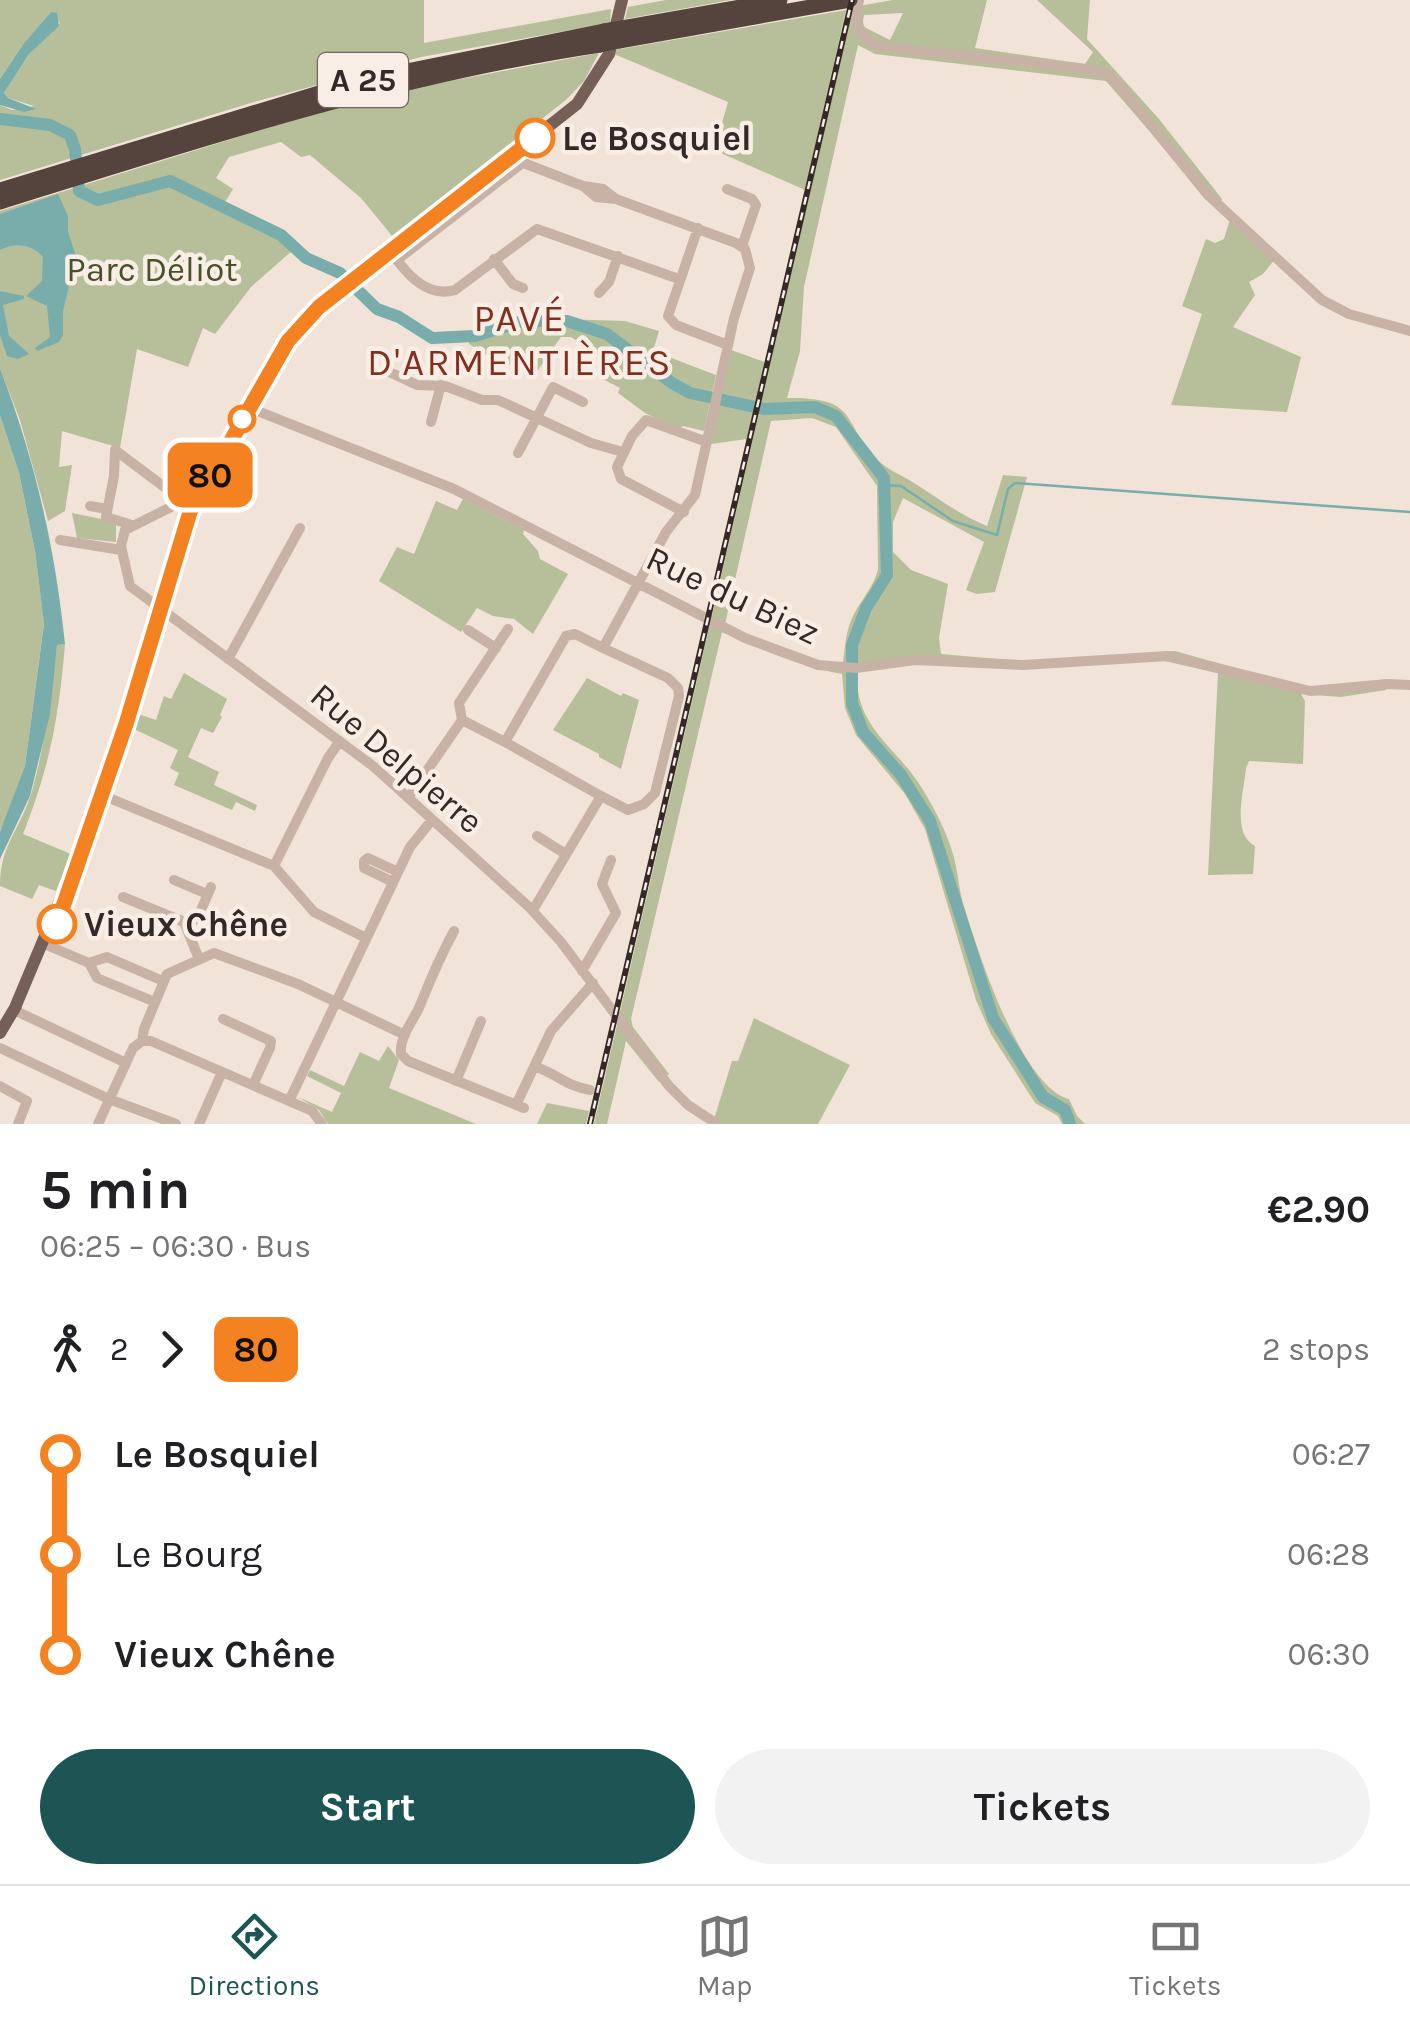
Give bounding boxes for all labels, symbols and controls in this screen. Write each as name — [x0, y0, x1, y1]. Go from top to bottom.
road number: A 25 — [318, 53, 408, 107]
place label: Le Bosquiel — [562, 118, 752, 160]
marker: Le Bosquiel — [516, 119, 554, 157]
park label: Parc Déliot — [66, 249, 238, 290]
district label: PAVÉ D'ARMENTIÈRES — [367, 295, 673, 385]
unlabelled marker — [229, 406, 255, 432]
line badge: 80 — [165, 442, 255, 508]
text: 80 — [188, 455, 232, 496]
street label: Rue du Biez — [640, 538, 826, 653]
street label: Rue Delpierre — [302, 675, 491, 842]
place label: Vieux Chêne — [84, 904, 288, 945]
marker: Vieux Chêne — [38, 905, 76, 943]
text: 5 min — [40, 1158, 190, 1222]
text: €2.90 — [1268, 1187, 1370, 1232]
text: 06:25 – 06:30 · Bus — [40, 1228, 311, 1265]
icon: walk — [40, 1322, 95, 1377]
icon: forward — [144, 1322, 199, 1377]
text: 80 — [234, 1329, 278, 1370]
text: 2 — [110, 1331, 129, 1368]
text: 2 stops — [1262, 1331, 1370, 1368]
text: Le Bosquiel — [114, 1432, 320, 1477]
text: 06:27 — [1292, 1436, 1370, 1473]
text: Le Bourg — [114, 1532, 262, 1577]
text: 06:28 — [1287, 1536, 1370, 1573]
text: Vieux Chêne — [114, 1632, 336, 1677]
text: 06:30 — [1287, 1636, 1370, 1673]
button: Start — [40, 1749, 695, 1864]
button: Tickets — [715, 1749, 1370, 1864]
tab: Directions — [188, 1909, 320, 2002]
tab: Map — [697, 1909, 752, 2002]
tab: Tickets — [1129, 1909, 1222, 2002]

